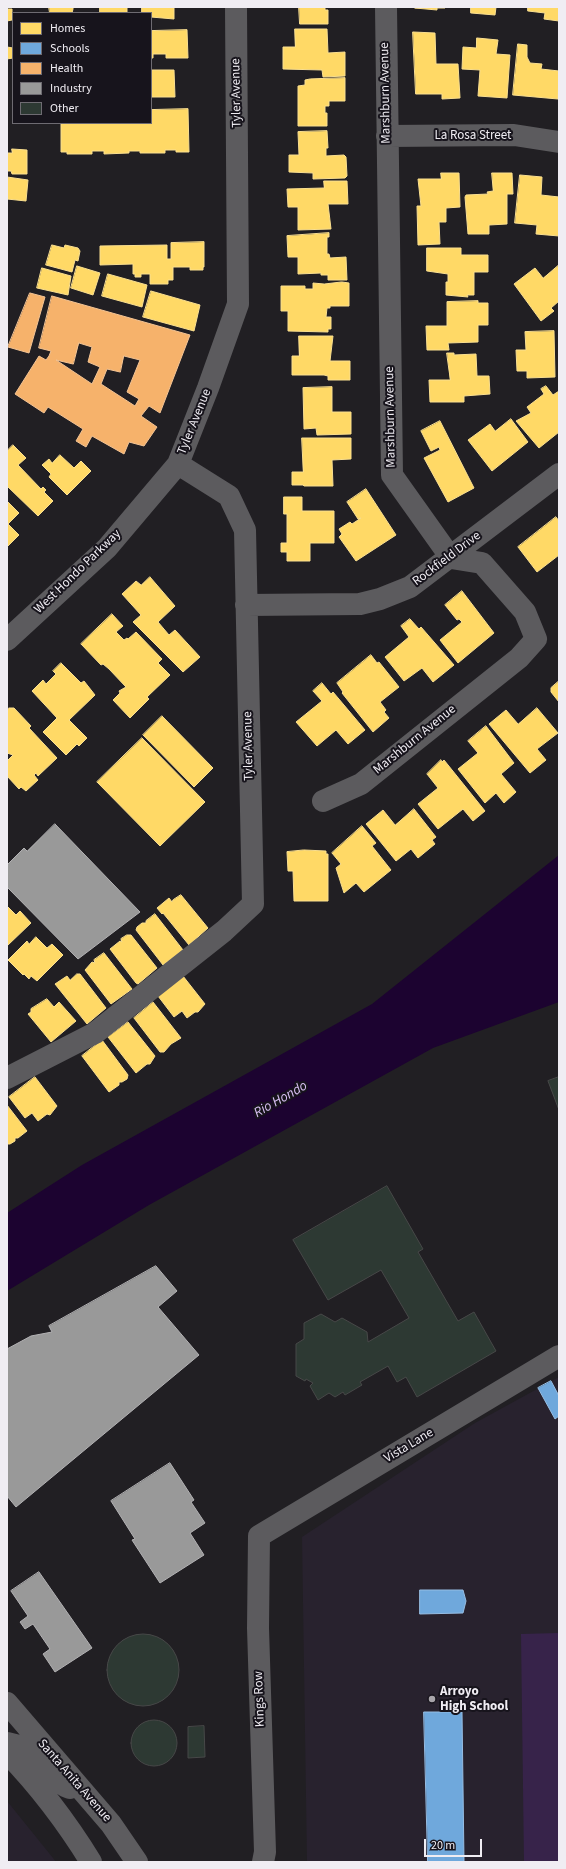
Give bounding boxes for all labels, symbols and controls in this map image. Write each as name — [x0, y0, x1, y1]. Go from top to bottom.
legend — [12, 12, 152, 124]
text: Homes — [50, 20, 85, 37]
text: Schools — [50, 40, 90, 57]
street label: Marshburn Avenue — [377, 42, 395, 144]
street label: Tyler Avenue — [229, 58, 245, 128]
text: Health — [50, 60, 83, 77]
text: Industry — [50, 80, 92, 97]
text: Other — [50, 100, 79, 117]
street label: La Rosa Street — [435, 128, 511, 144]
street label: Marshburn Avenue — [382, 366, 400, 468]
street label: Tyler Avenue — [175, 387, 215, 457]
street label: West Hondo Parkway — [31, 527, 125, 617]
street label: Rockfield Drive — [410, 528, 484, 590]
street label: Marshburn Avenue — [371, 702, 459, 778]
street label: Tyler Avenue — [241, 711, 257, 781]
water label: Rio Hondo — [251, 1078, 311, 1122]
street label: Vista Lane — [382, 1425, 436, 1467]
street label: Kings Row — [251, 1671, 269, 1727]
place label: Arroyo High School — [440, 1684, 508, 1715]
marker: Arroyo High School — [427, 1694, 437, 1704]
street label: Santa Anita Avenue — [34, 1736, 114, 1826]
scale bar — [426, 1831, 484, 1857]
text: 20 m — [431, 1837, 455, 1854]

